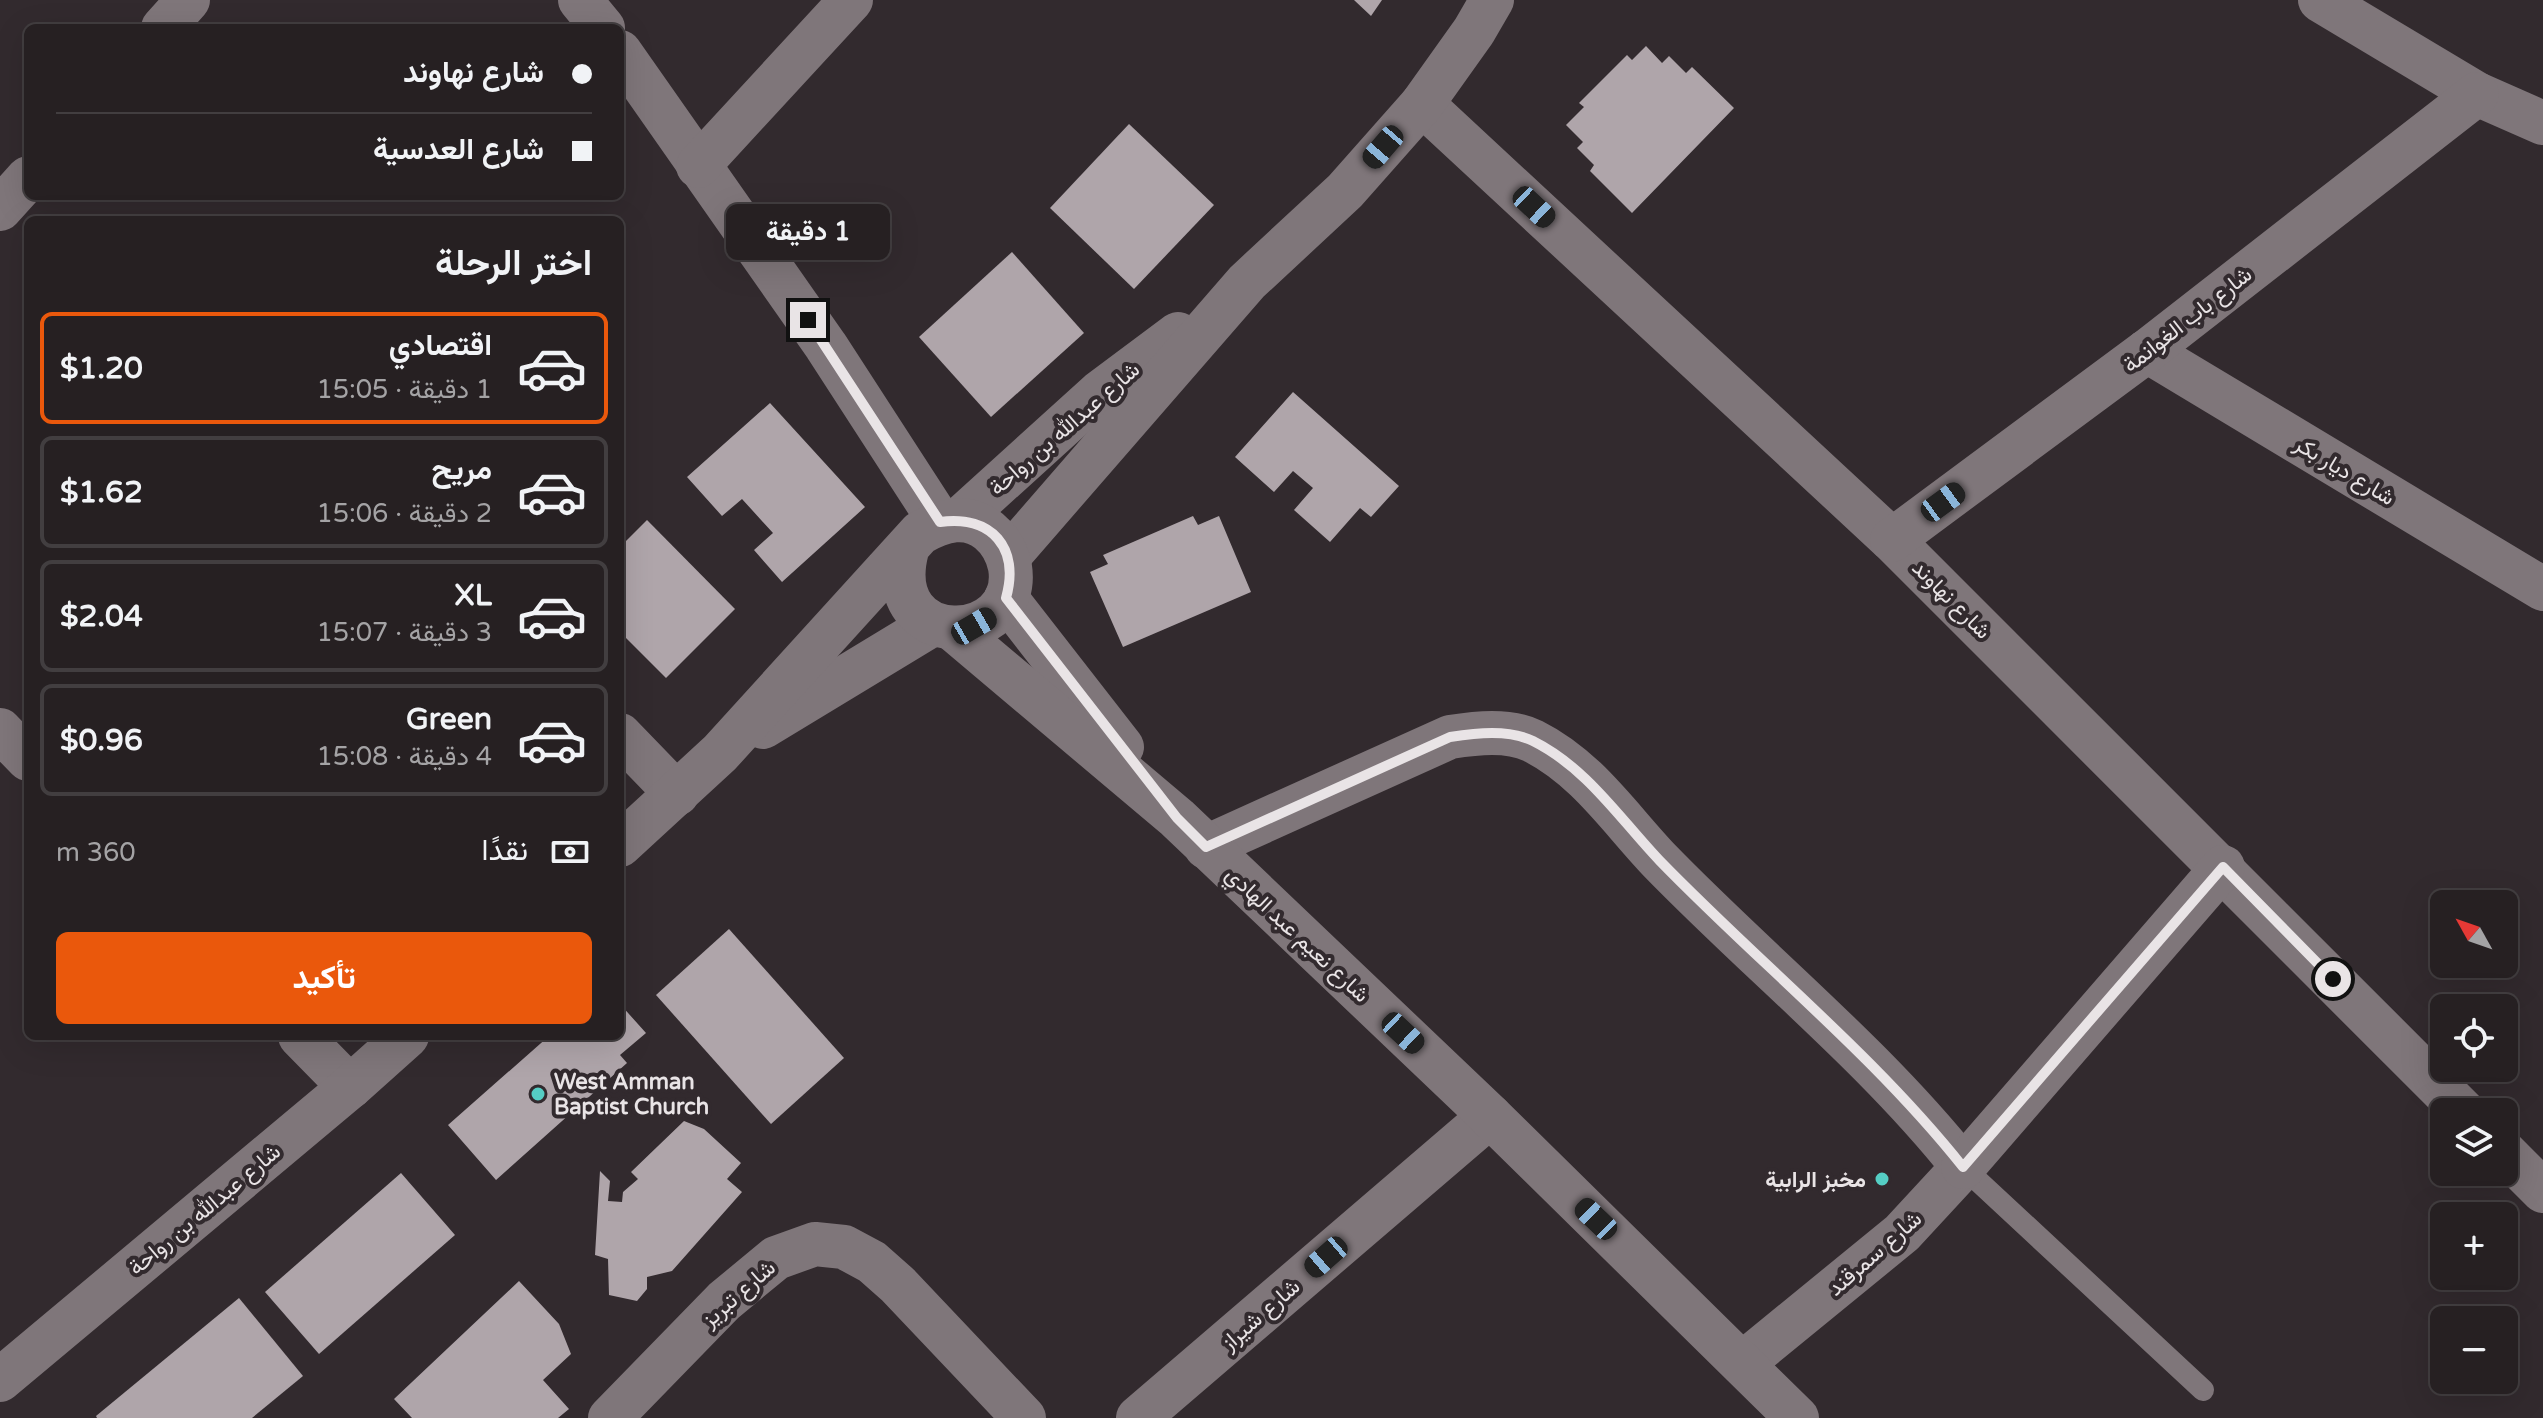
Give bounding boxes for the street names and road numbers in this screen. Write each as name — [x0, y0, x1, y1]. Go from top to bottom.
street label: شارع باب الغوانمة — [2118, 261, 2258, 379]
street label: شارع عبدالله بن رواحة — [984, 356, 1146, 502]
street label: شارع ديار بكر — [2288, 430, 2399, 512]
street label: شارع نهاوند — [1906, 555, 1996, 645]
street label: شارع نعيم عبد الهادي — [1217, 861, 1375, 1012]
street label: شارع عبدالله بن رواحة — [123, 1138, 287, 1282]
street label: شارع سمرقند — [1822, 1206, 1928, 1302]
street label: شارع تبريز — [696, 1255, 781, 1334]
street label: شارع شيراز — [1215, 1274, 1306, 1357]

